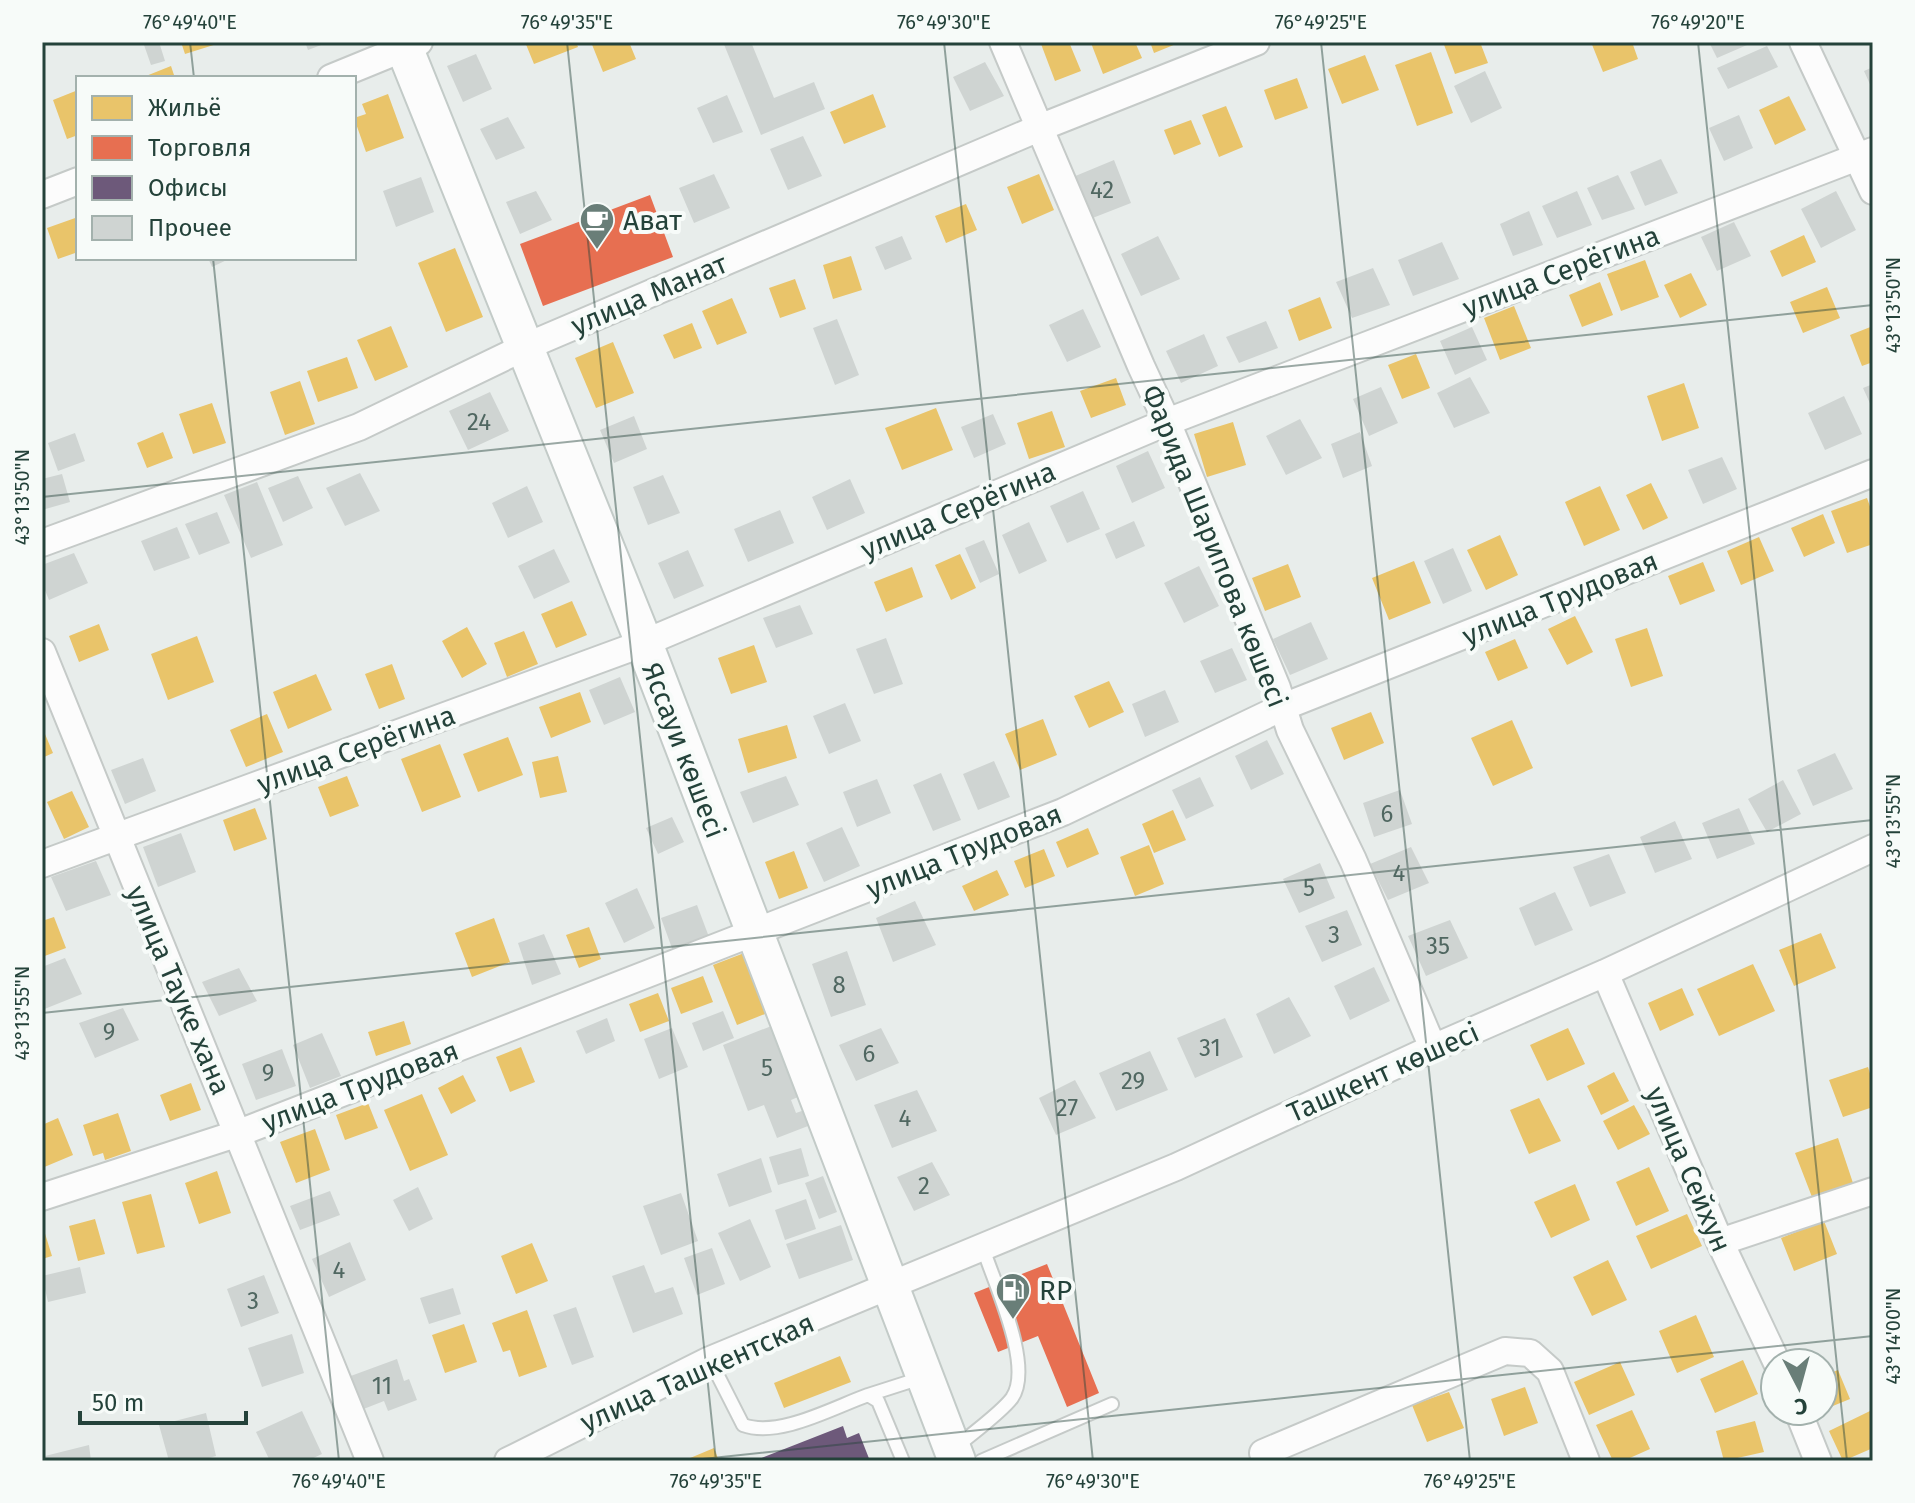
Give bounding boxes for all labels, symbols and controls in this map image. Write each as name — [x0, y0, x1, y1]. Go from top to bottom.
text: 76°49'40"E — [143, 10, 237, 34]
text: 76°49'35"E — [521, 10, 613, 34]
text: 76°49'30"E — [897, 10, 991, 34]
text: 76°49'25"E — [1275, 10, 1367, 34]
text: 76°49'20"E — [1651, 10, 1745, 34]
legend — [76, 76, 356, 260]
text: Жильё — [148, 94, 221, 122]
text: Торговля — [148, 134, 251, 162]
text: Офисы — [148, 174, 228, 202]
house number: 42 — [1090, 176, 1114, 204]
cafe icon: Ават — [578, 201, 616, 251]
place label: Ават — [623, 204, 682, 237]
text: Прочее — [148, 214, 232, 242]
street label: улица Серёгина — [1458, 219, 1664, 324]
street label: улица Манат — [566, 247, 733, 342]
text: 43°13'50"N — [1881, 257, 1905, 353]
street label: Фарида Шарипова көшесі — [1135, 380, 1294, 712]
house number: 24 — [467, 408, 491, 436]
text: 43°13'50"N — [10, 449, 34, 545]
street label: улица Серёгина — [856, 455, 1061, 566]
street label: улица Трудовая — [1458, 544, 1663, 653]
street label: Яссауи көшесі — [635, 658, 732, 843]
street label: улица Серёгина — [253, 698, 460, 801]
text: 43°13'55"N — [1881, 774, 1905, 868]
street label: улица Трудовая — [862, 797, 1067, 906]
house number: 6 — [1381, 800, 1393, 828]
house number: 4 — [1393, 859, 1406, 887]
house number: 5 — [1303, 874, 1315, 902]
street label: улица Тауке хана — [120, 881, 238, 1100]
house number: 3 — [1328, 921, 1340, 949]
house number: 35 — [1426, 932, 1450, 960]
text: 43°13'55"N — [10, 966, 34, 1060]
house number: 8 — [832, 971, 846, 999]
street label: Ташкент көшесі — [1282, 1015, 1484, 1129]
house number: 9 — [103, 1018, 115, 1046]
street label: улица Трудовая — [257, 1034, 463, 1139]
house number: 31 — [1199, 1034, 1221, 1062]
house number: 6 — [863, 1040, 875, 1068]
house number: 5 — [761, 1054, 773, 1082]
house number: 9 — [262, 1059, 274, 1087]
house number: 29 — [1121, 1067, 1145, 1095]
street label: улица Сейхун — [1639, 1081, 1738, 1257]
house number: 27 — [1056, 1094, 1078, 1122]
house number: 4 — [899, 1104, 912, 1132]
house number: 2 — [918, 1172, 930, 1200]
house number: 4 — [333, 1256, 346, 1284]
fuel station icon: RP — [994, 1271, 1032, 1321]
place label: RP — [1039, 1274, 1072, 1307]
house number: 3 — [247, 1287, 259, 1315]
text: 43°14'00"N — [1881, 1288, 1905, 1384]
street label: улица Ташкентская — [575, 1306, 819, 1439]
north arrow — [1759, 1347, 1839, 1427]
house number: 11 — [372, 1372, 392, 1400]
scale bar — [80, 1375, 246, 1425]
text: 50 m — [92, 1389, 144, 1417]
text: С — [1793, 1392, 1809, 1421]
text: 76°49'40"E — [292, 1469, 386, 1493]
text: 76°49'35"E — [670, 1469, 762, 1493]
text: 76°49'30"E — [1046, 1469, 1140, 1493]
text: 76°49'25"E — [1424, 1469, 1516, 1493]

